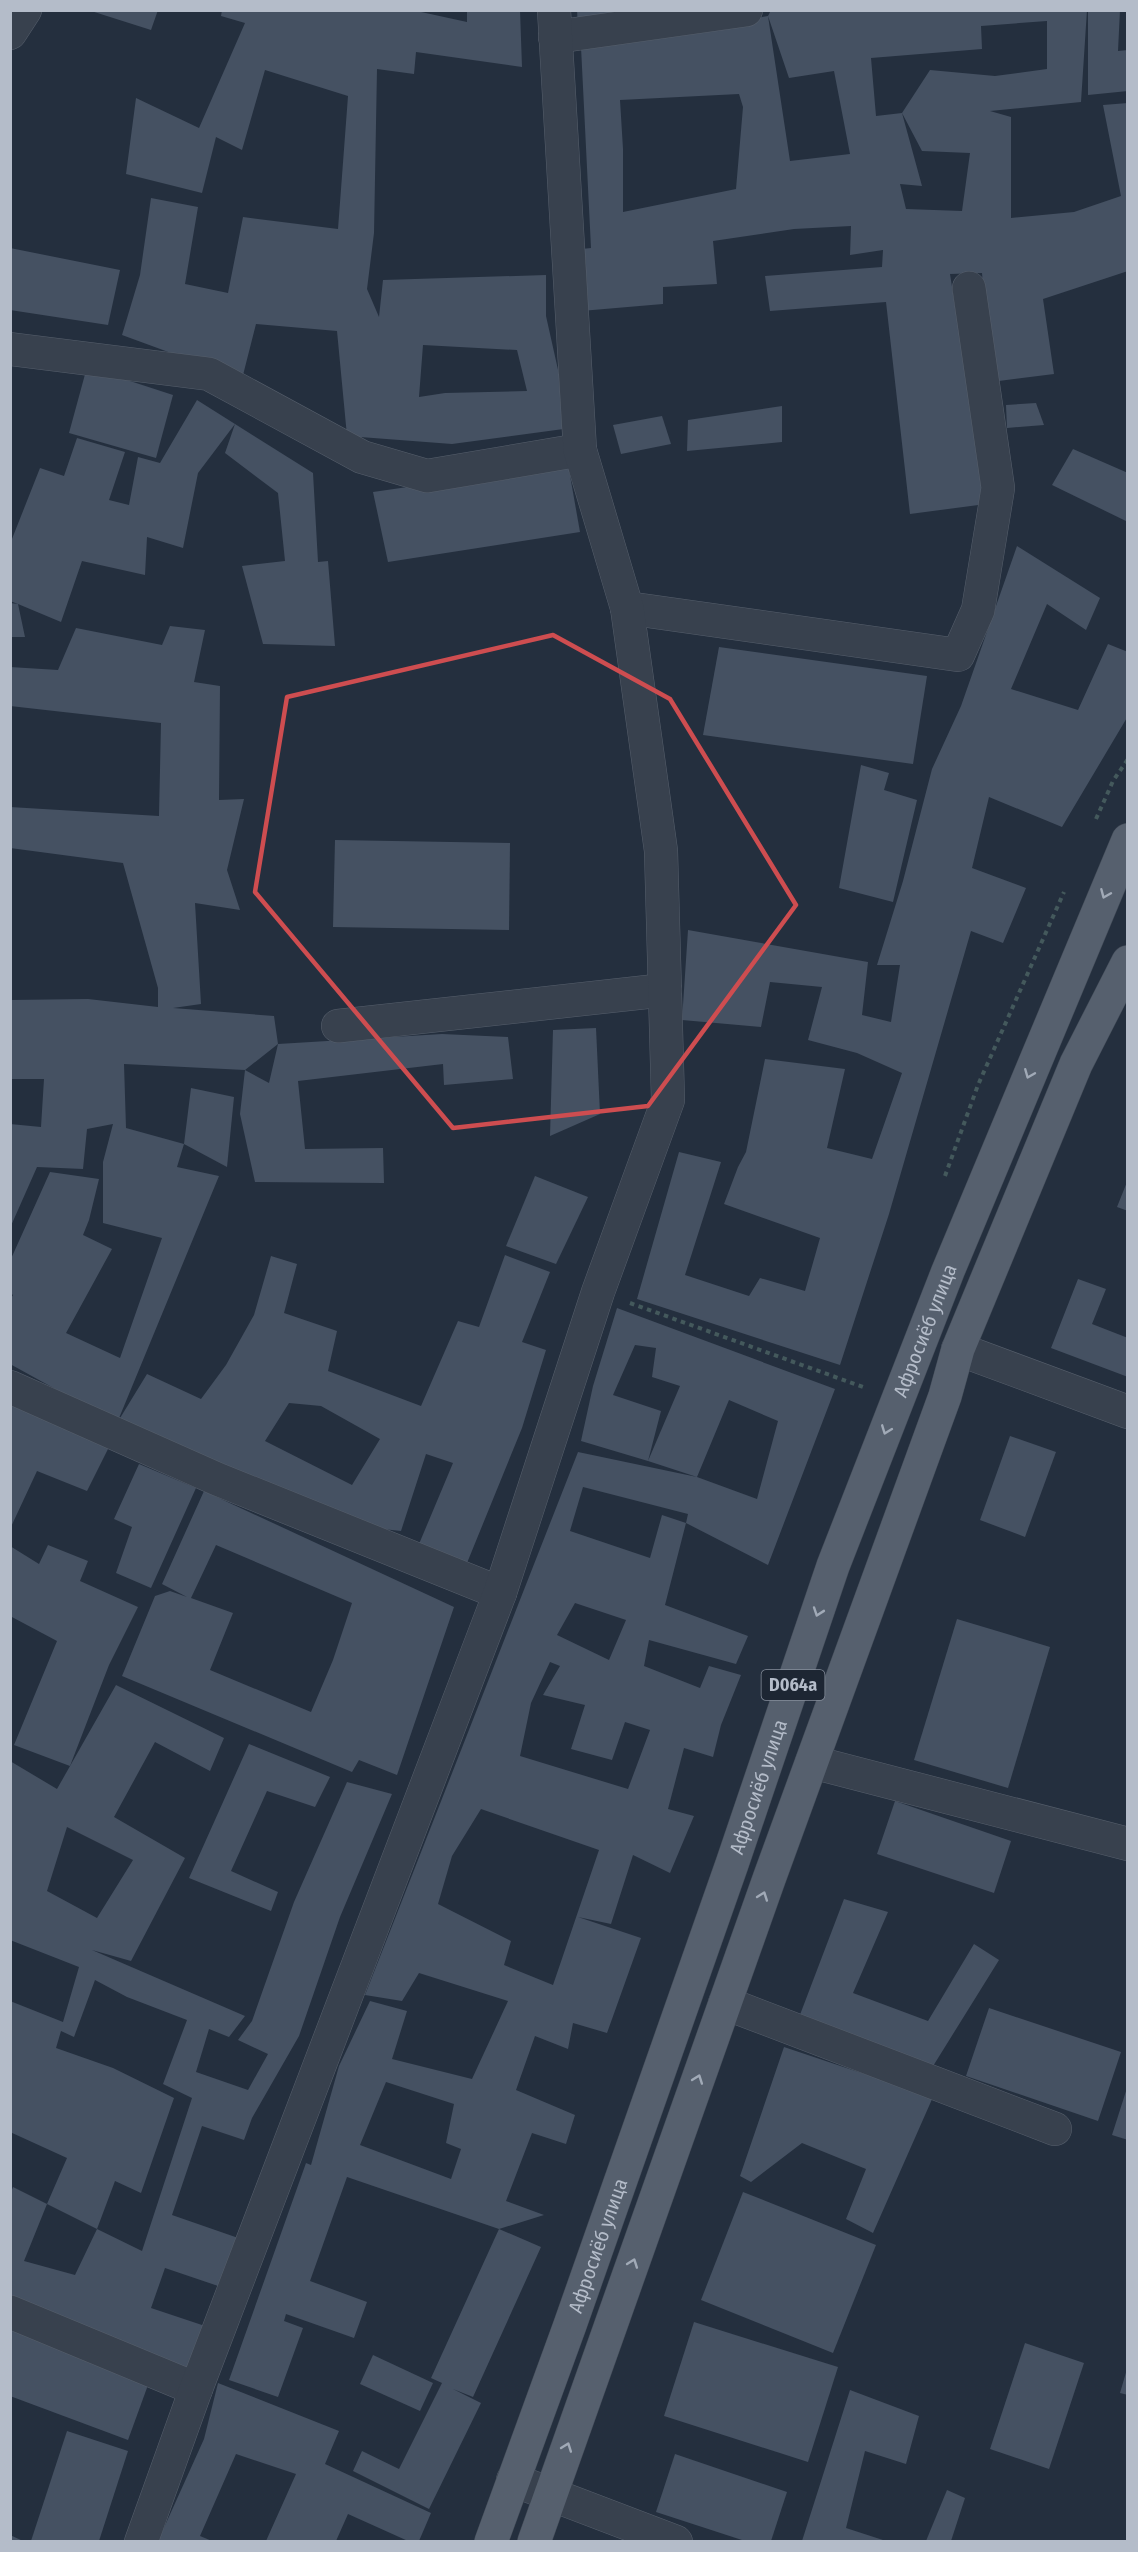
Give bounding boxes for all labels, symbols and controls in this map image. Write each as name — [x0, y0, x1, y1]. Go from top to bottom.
one-way arrow — [1100, 888, 1112, 899]
one-way arrow — [1024, 1067, 1036, 1078]
street label: Афросиёб улица — [888, 1260, 962, 1400]
one-way arrow — [881, 1424, 894, 1435]
one-way arrow — [812, 1607, 825, 1617]
road number: D064a — [762, 1670, 824, 1700]
street label: Афросиёб улица — [724, 1716, 792, 1857]
one-way arrow — [756, 1891, 769, 1901]
one-way arrow — [691, 2074, 704, 2085]
street label: Афросиёб улица — [563, 2175, 633, 2316]
one-way arrow — [625, 2258, 638, 2269]
one-way arrow — [560, 2442, 573, 2453]

